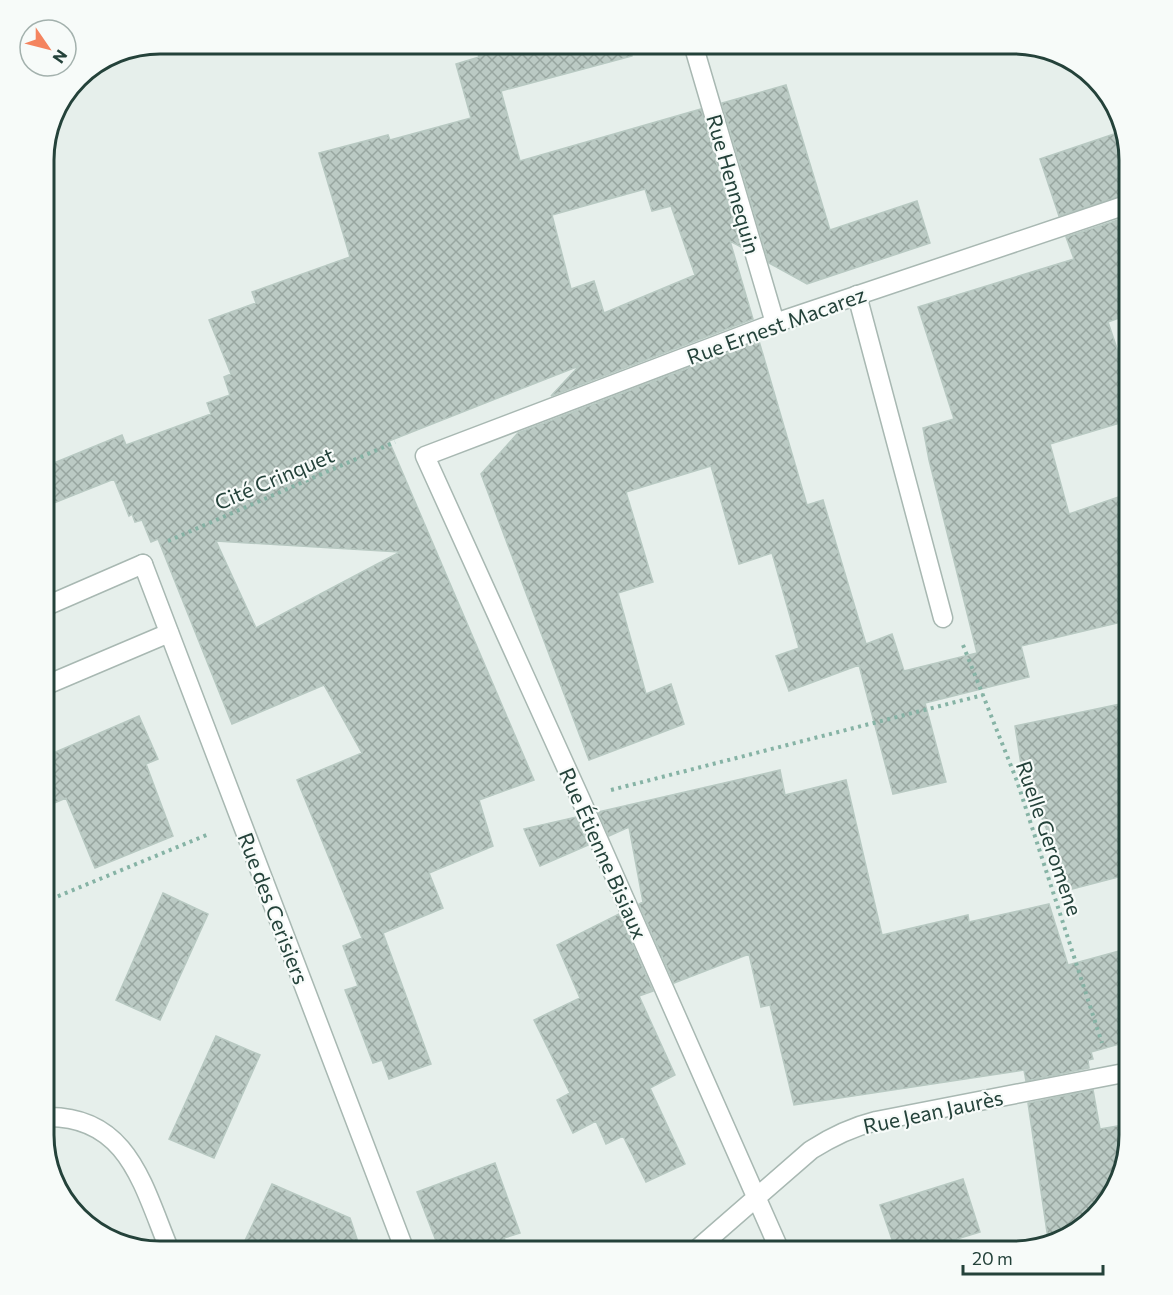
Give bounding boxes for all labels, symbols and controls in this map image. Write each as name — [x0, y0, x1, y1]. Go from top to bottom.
north arrow — [18, 18, 78, 78]
text: N — [49, 47, 72, 67]
street label: Rue Hennequin — [702, 111, 766, 257]
street label: Rue Ernest Macarez — [683, 281, 869, 369]
street label: Cité Crinquet — [211, 442, 337, 514]
street label: Ruelle Geromene — [1012, 757, 1088, 919]
street label: Rue Étienne Bisiaux — [555, 763, 653, 943]
street label: Rue des Cerisiers — [234, 829, 314, 987]
street label: Rue Jean Jaurès — [861, 1084, 1005, 1138]
scale bar — [963, 1238, 1102, 1276]
text: 20 m — [972, 1247, 1013, 1269]

